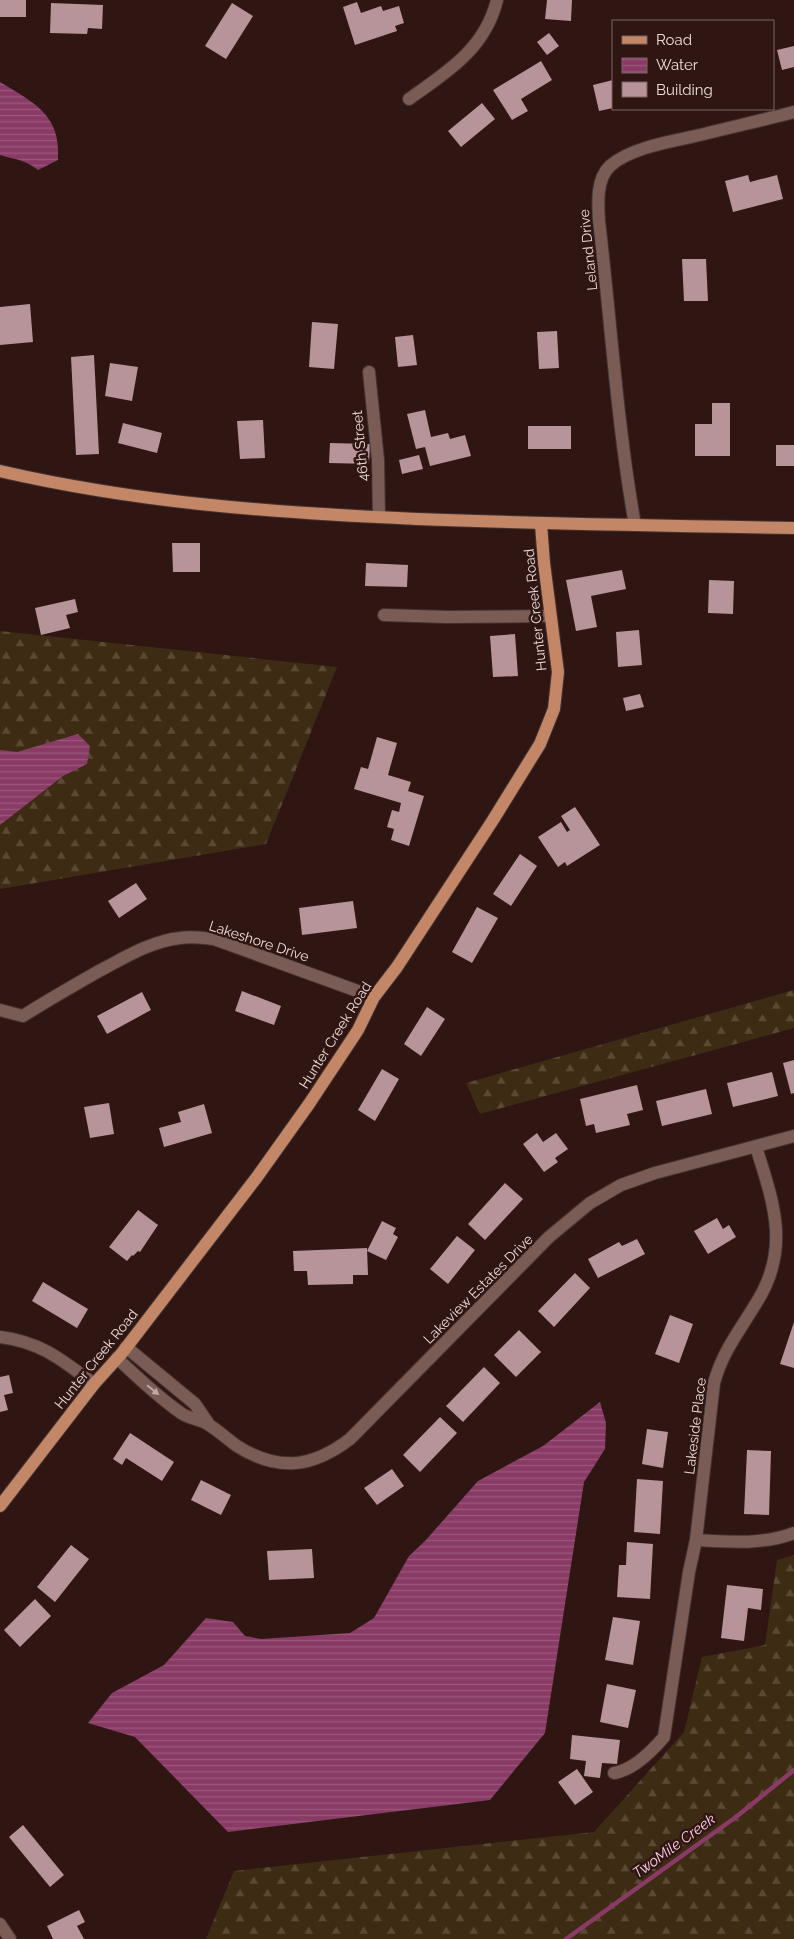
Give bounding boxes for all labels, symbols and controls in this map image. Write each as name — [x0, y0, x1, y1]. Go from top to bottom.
legend — [612, 20, 774, 110]
text: Road — [656, 31, 692, 49]
text: Water — [656, 56, 699, 74]
text: Building — [656, 81, 713, 99]
street label: Leland Drive — [576, 209, 600, 291]
street label: 46th Street — [349, 409, 371, 482]
street label: Hunter Creek Road — [521, 548, 549, 672]
street label: Lakeshore Drive — [207, 917, 311, 965]
street label: Hunter Creek Road — [296, 979, 374, 1091]
street label: Lakeview Estates Drive — [420, 1231, 536, 1347]
street label: Hunter Creek Road — [51, 1306, 141, 1412]
street label: Lakeside Place — [681, 1377, 709, 1475]
one-way arrow — [147, 1385, 160, 1396]
water label: TwoMile Creek — [629, 1810, 719, 1882]

